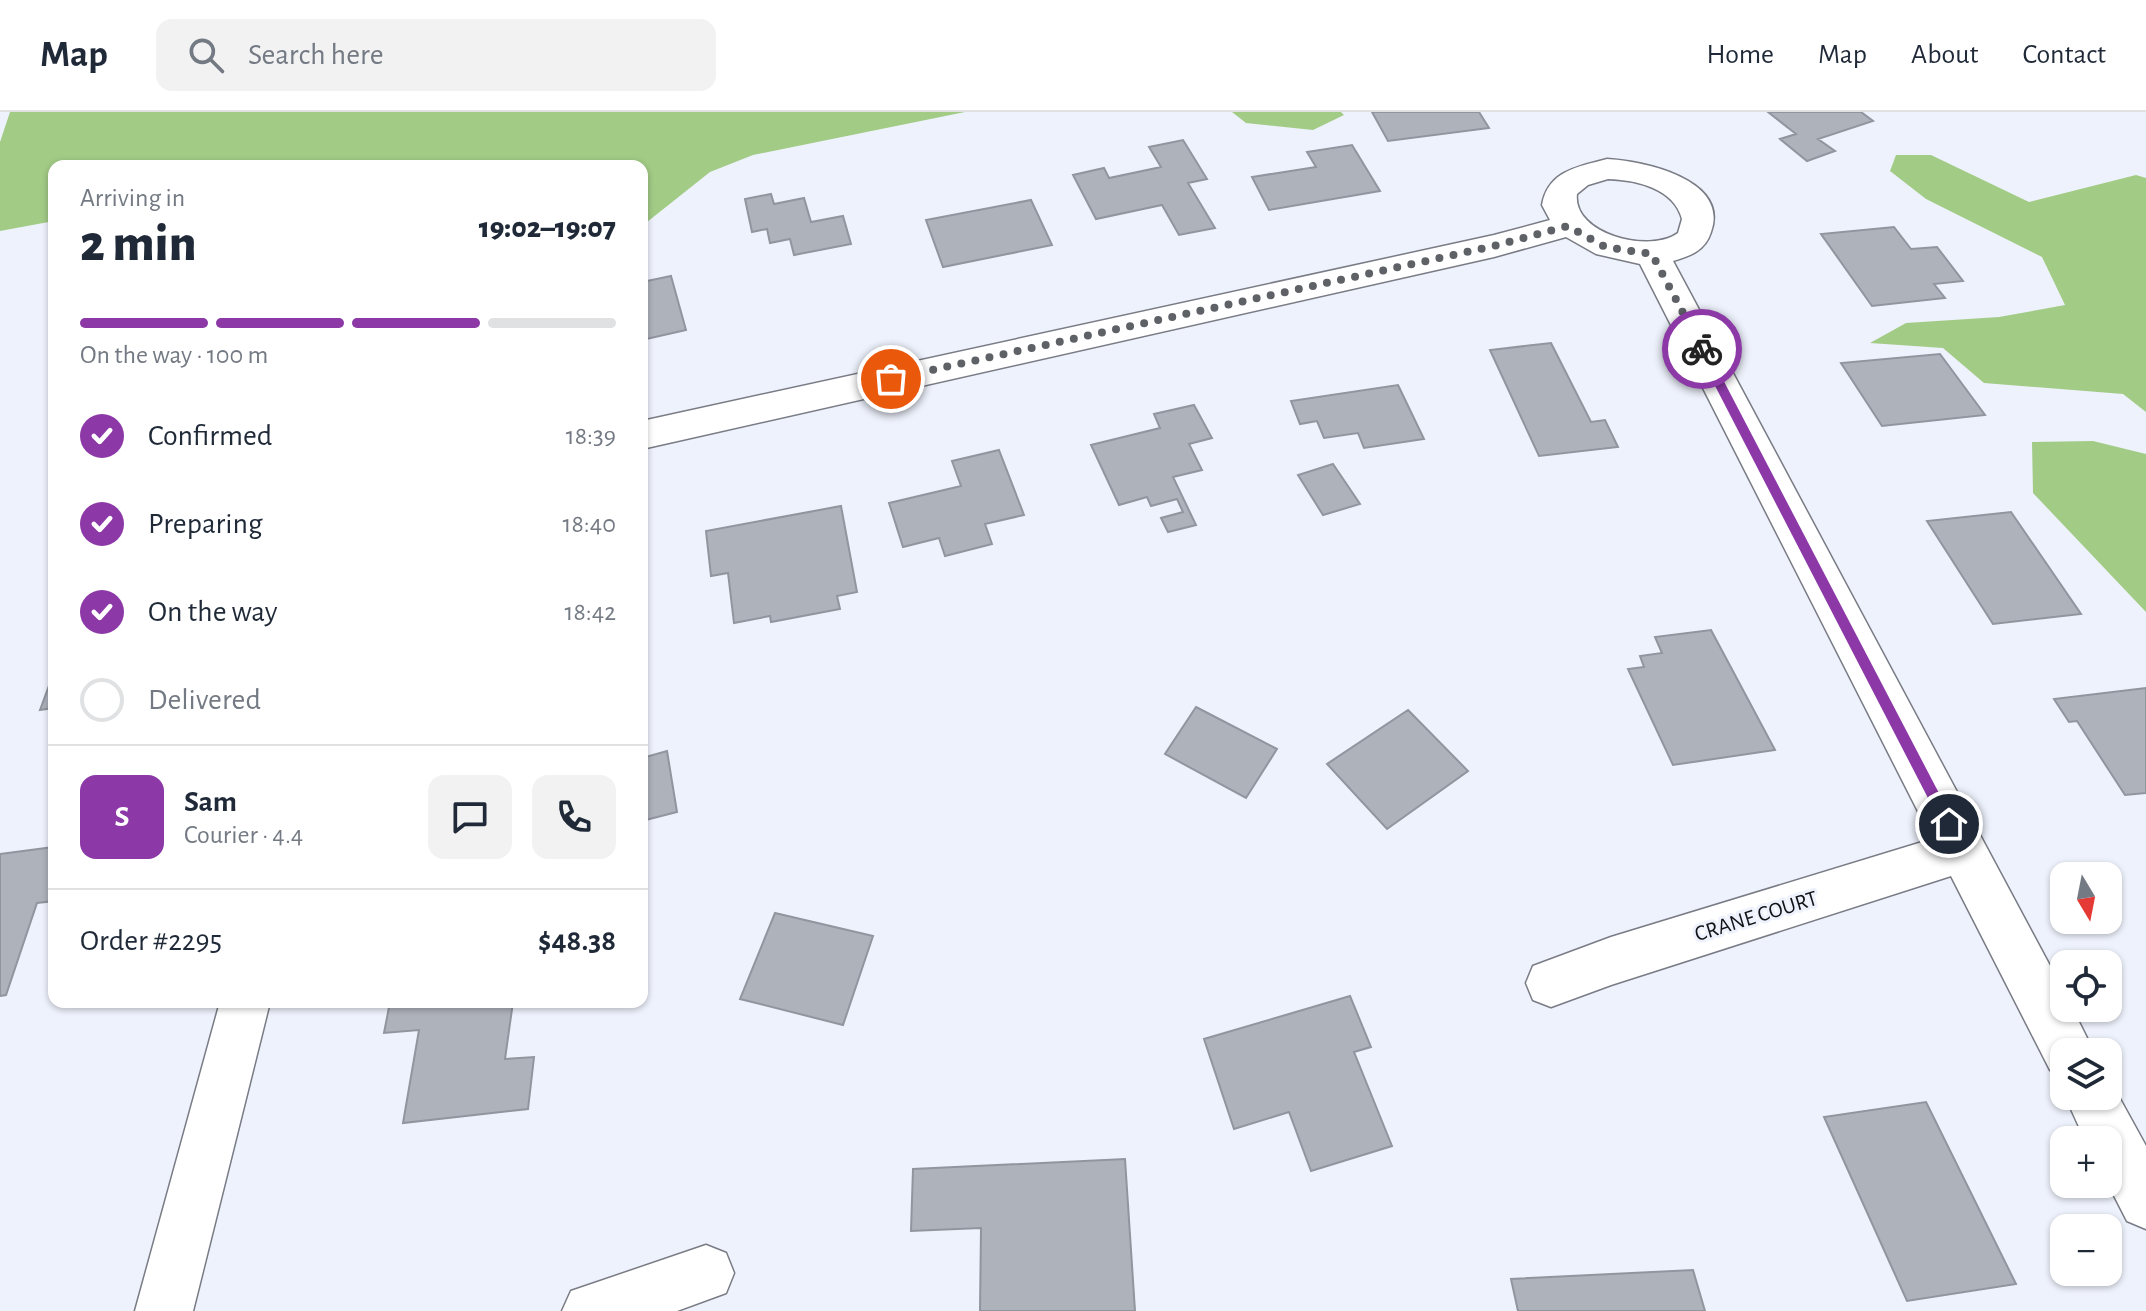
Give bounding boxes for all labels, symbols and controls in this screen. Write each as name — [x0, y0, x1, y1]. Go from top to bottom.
search box — [156, 19, 716, 91]
icon: search — [184, 33, 228, 77]
text: Map — [40, 36, 108, 74]
text: Search here — [248, 40, 384, 70]
text: Home — [1707, 41, 1774, 69]
text: Map — [1818, 41, 1867, 69]
text: About — [1911, 41, 1979, 69]
text: Contact — [2023, 41, 2106, 69]
text: Arriving in — [80, 185, 185, 211]
text: 19:02–19:07 — [479, 213, 616, 243]
text: 2 min — [80, 218, 196, 270]
courier — [1662, 309, 1742, 389]
icon: bike — [1680, 327, 1724, 371]
text: On the way · 100 m — [80, 342, 268, 368]
pin — [857, 345, 925, 413]
icon: bag — [869, 357, 913, 401]
icon: check — [80, 414, 124, 458]
text: Confirmed — [148, 421, 272, 451]
text: 18:39 — [566, 423, 616, 449]
icon: check — [80, 502, 124, 546]
text: Preparing — [148, 509, 263, 539]
text: 18:40 — [563, 511, 616, 537]
icon: check — [80, 590, 124, 634]
text: On the way — [148, 597, 277, 627]
text: 18:42 — [564, 599, 616, 625]
text: Delivered — [148, 685, 261, 715]
button: chat — [428, 775, 512, 859]
button: phone — [532, 775, 616, 859]
text: Sam — [184, 787, 237, 817]
pin — [1915, 790, 1983, 858]
text: S — [115, 802, 129, 832]
icon: home — [1927, 802, 1971, 846]
text: Courier · 4.4 — [184, 822, 303, 848]
north arrow — [2050, 862, 2122, 934]
map controls — [2050, 862, 2122, 1286]
street label: CRANE COURT — [1692, 887, 1820, 945]
text: Order #2295 — [80, 926, 222, 956]
text: $48.38 — [538, 926, 616, 956]
button: locate — [2050, 950, 2122, 1022]
button: layers — [2050, 1038, 2122, 1110]
button: + — [2050, 1126, 2122, 1198]
button: − — [2050, 1214, 2122, 1286]

